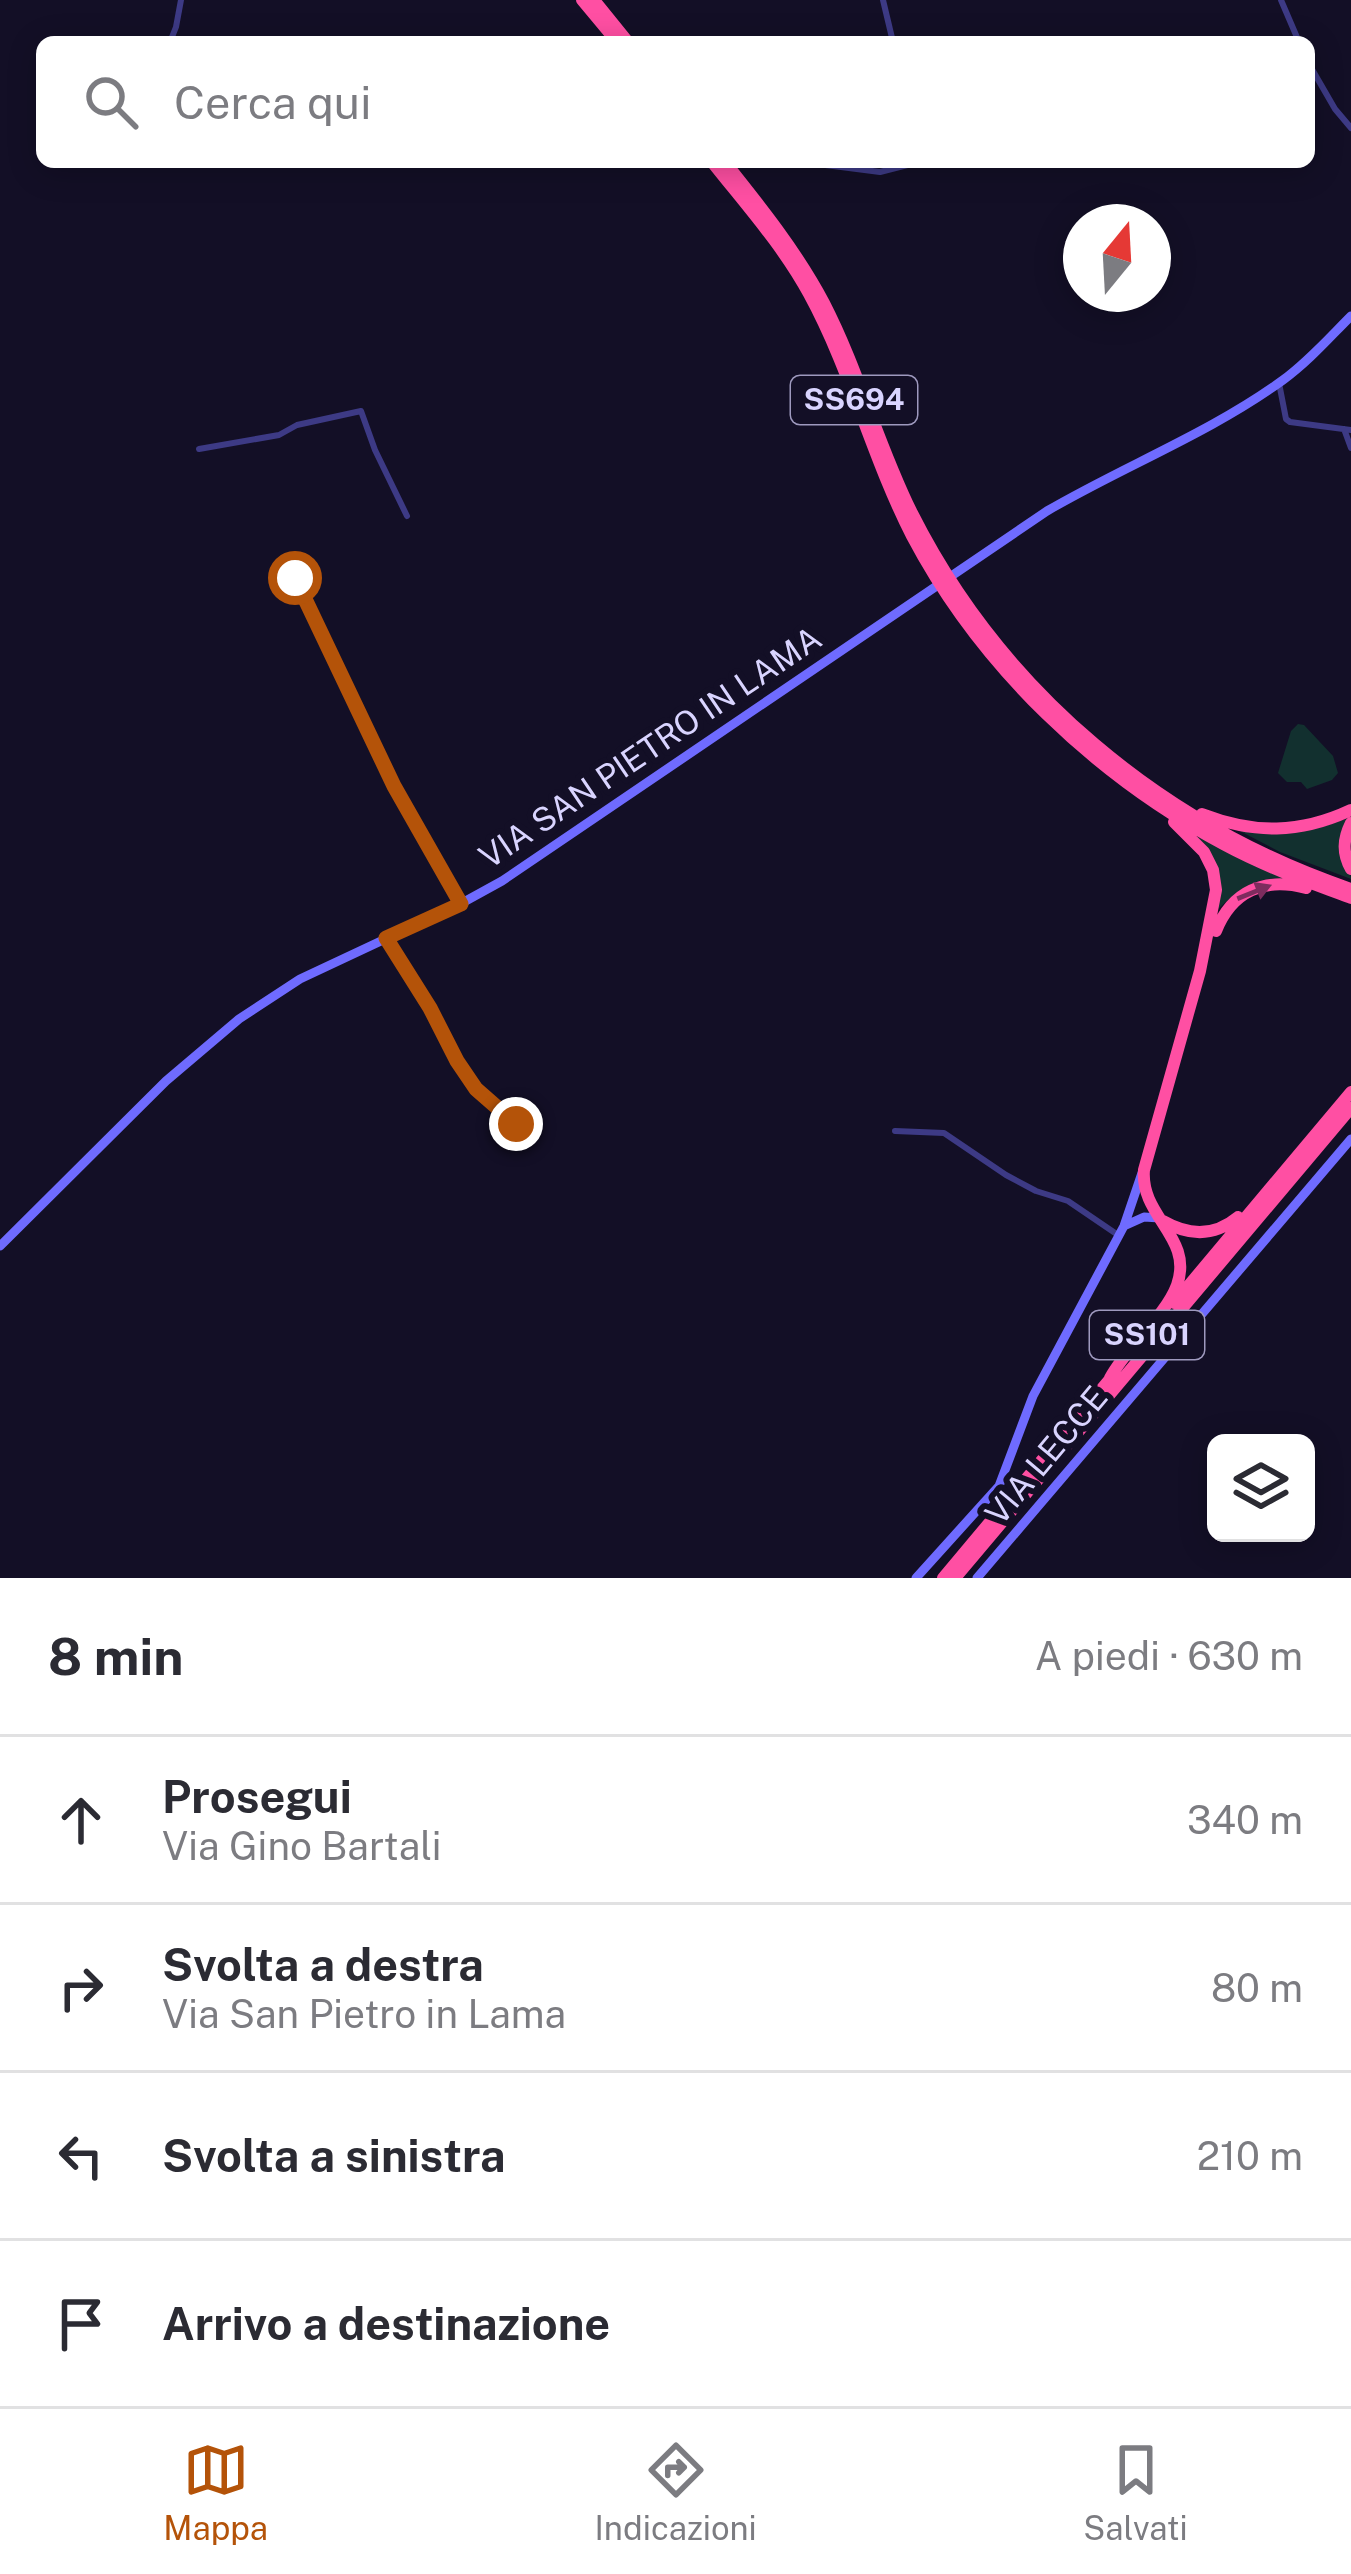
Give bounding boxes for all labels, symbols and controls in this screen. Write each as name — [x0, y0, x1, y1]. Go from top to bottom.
search box — [36, 36, 1315, 168]
icon: search — [78, 69, 144, 135]
text: Cerca qui — [174, 76, 371, 129]
north arrow — [1063, 204, 1171, 312]
road number: SS694 — [791, 376, 917, 424]
route start — [268, 551, 322, 605]
street label: VIA SAN PIETRO IN LAMA — [472, 618, 828, 876]
one-way arrow — [1237, 882, 1273, 901]
route end — [489, 1097, 543, 1151]
road number: SS101 — [1090, 1311, 1204, 1359]
street label: VIA LECCE — [977, 1378, 1115, 1532]
map controls — [1207, 1434, 1315, 1542]
button: layers — [1207, 1434, 1315, 1542]
text: 8 min — [48, 1627, 183, 1686]
text: A piedi · 630 m — [1035, 1633, 1303, 1679]
text: Prosegui — [162, 1770, 352, 1823]
icon: ahead — [48, 1787, 114, 1853]
text: 340 m — [1187, 1797, 1303, 1843]
text: Via Gino Bartali — [162, 1823, 441, 1869]
text: Svolta a destra — [162, 1938, 484, 1991]
icon: right — [48, 1955, 114, 2021]
text: 80 m — [1211, 1965, 1303, 2011]
text: Via San Pietro in Lama — [162, 1991, 566, 2037]
icon: left — [48, 2123, 114, 2189]
text: Svolta a sinistra — [162, 2129, 505, 2182]
text: 210 m — [1197, 2133, 1303, 2179]
icon: arrive — [48, 2291, 114, 2357]
text: Arrivo a destinazione — [162, 2297, 610, 2350]
tab: Mappa — [163, 2437, 268, 2547]
tab: Indicazioni — [595, 2437, 757, 2547]
tab: Salvati — [1083, 2437, 1188, 2547]

